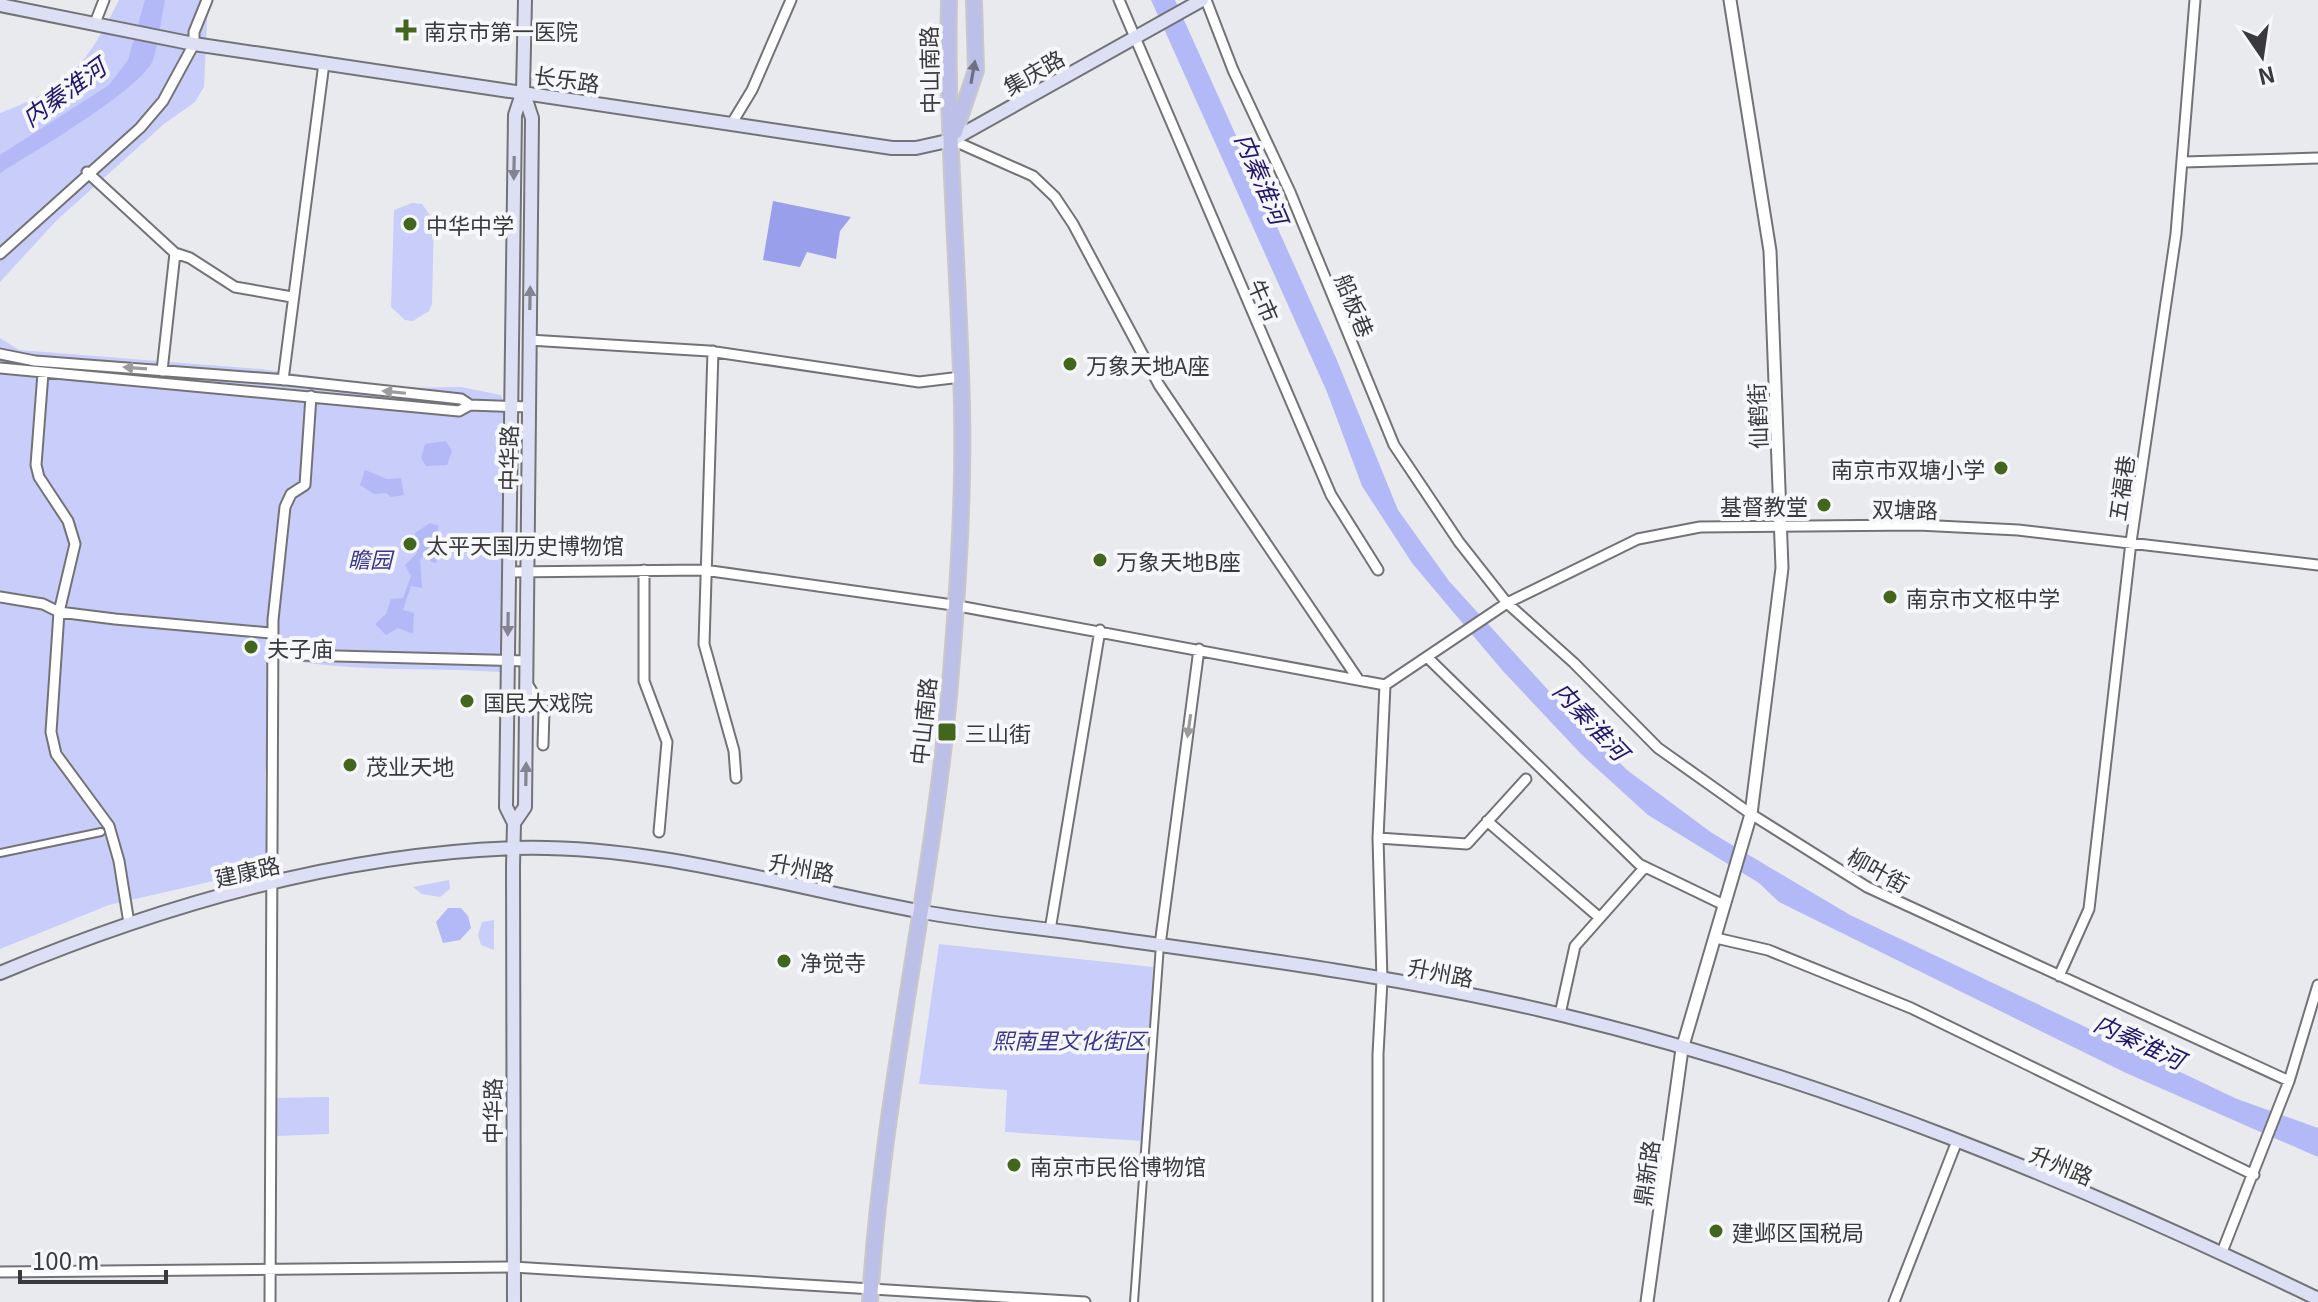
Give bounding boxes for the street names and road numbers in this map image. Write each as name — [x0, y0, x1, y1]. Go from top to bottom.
street label: 中山南路 — [911, 26, 945, 114]
street label: 集庆路 — [996, 41, 1070, 101]
street label: 长乐路 — [532, 58, 602, 98]
street label: 船板巷 — [1329, 268, 1383, 342]
street label: 牛市 — [1242, 273, 1288, 327]
street label: 仙鹤街 — [1739, 382, 1773, 450]
street label: 中华路 — [490, 425, 524, 491]
street label: 五福巷 — [2100, 453, 2140, 523]
street label: 双塘路 — [1872, 491, 1938, 525]
street label: 中山南路 — [901, 676, 943, 766]
street label: 柳叶街 — [1842, 839, 1916, 899]
street label: 升州路 — [767, 844, 837, 888]
street label: 建康路 — [211, 847, 283, 893]
street label: 升州路 — [1406, 949, 1476, 993]
street label: 中华路 — [475, 1078, 507, 1144]
street label: 升州路 — [2025, 1136, 2099, 1192]
street label: 鼎新路 — [1625, 1138, 1665, 1208]

